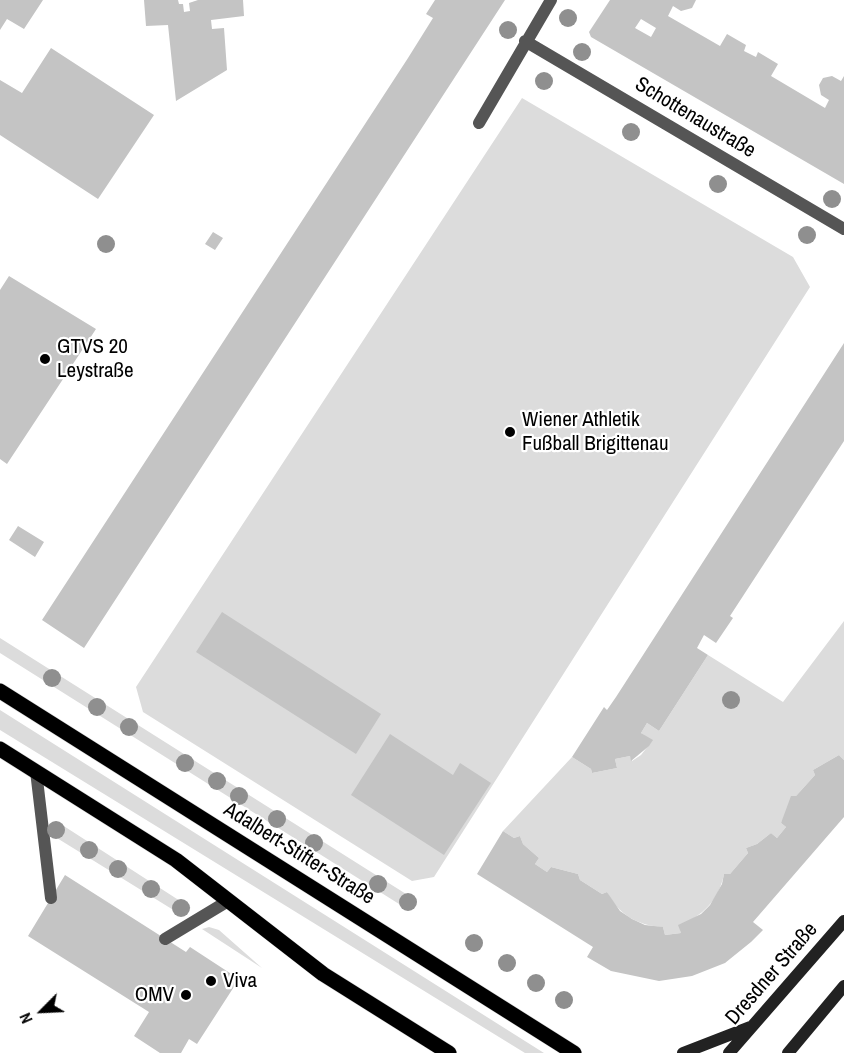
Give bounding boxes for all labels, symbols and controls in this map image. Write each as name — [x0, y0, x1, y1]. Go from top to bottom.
street label: Schottenaustraße — [630, 72, 760, 164]
place label: GTVS 20 Leystraße — [57, 334, 134, 384]
marker: GTVS 20 Leystraße — [38, 352, 52, 366]
place label: Wiener Athletik Fußball Brigittenau — [522, 407, 668, 457]
marker: Wiener Athletik Fußball Brigittenau — [503, 425, 517, 439]
street label: Adalbert-Stifter-Straße — [219, 797, 379, 911]
street label: Dresdner Straße — [721, 918, 823, 1030]
place label: Viva — [223, 968, 257, 994]
marker: Viva — [204, 974, 218, 988]
north arrow — [12, 981, 72, 1041]
place label: OMV — [135, 982, 174, 1008]
marker: OMV — [179, 988, 193, 1002]
text: N — [14, 1010, 38, 1027]

